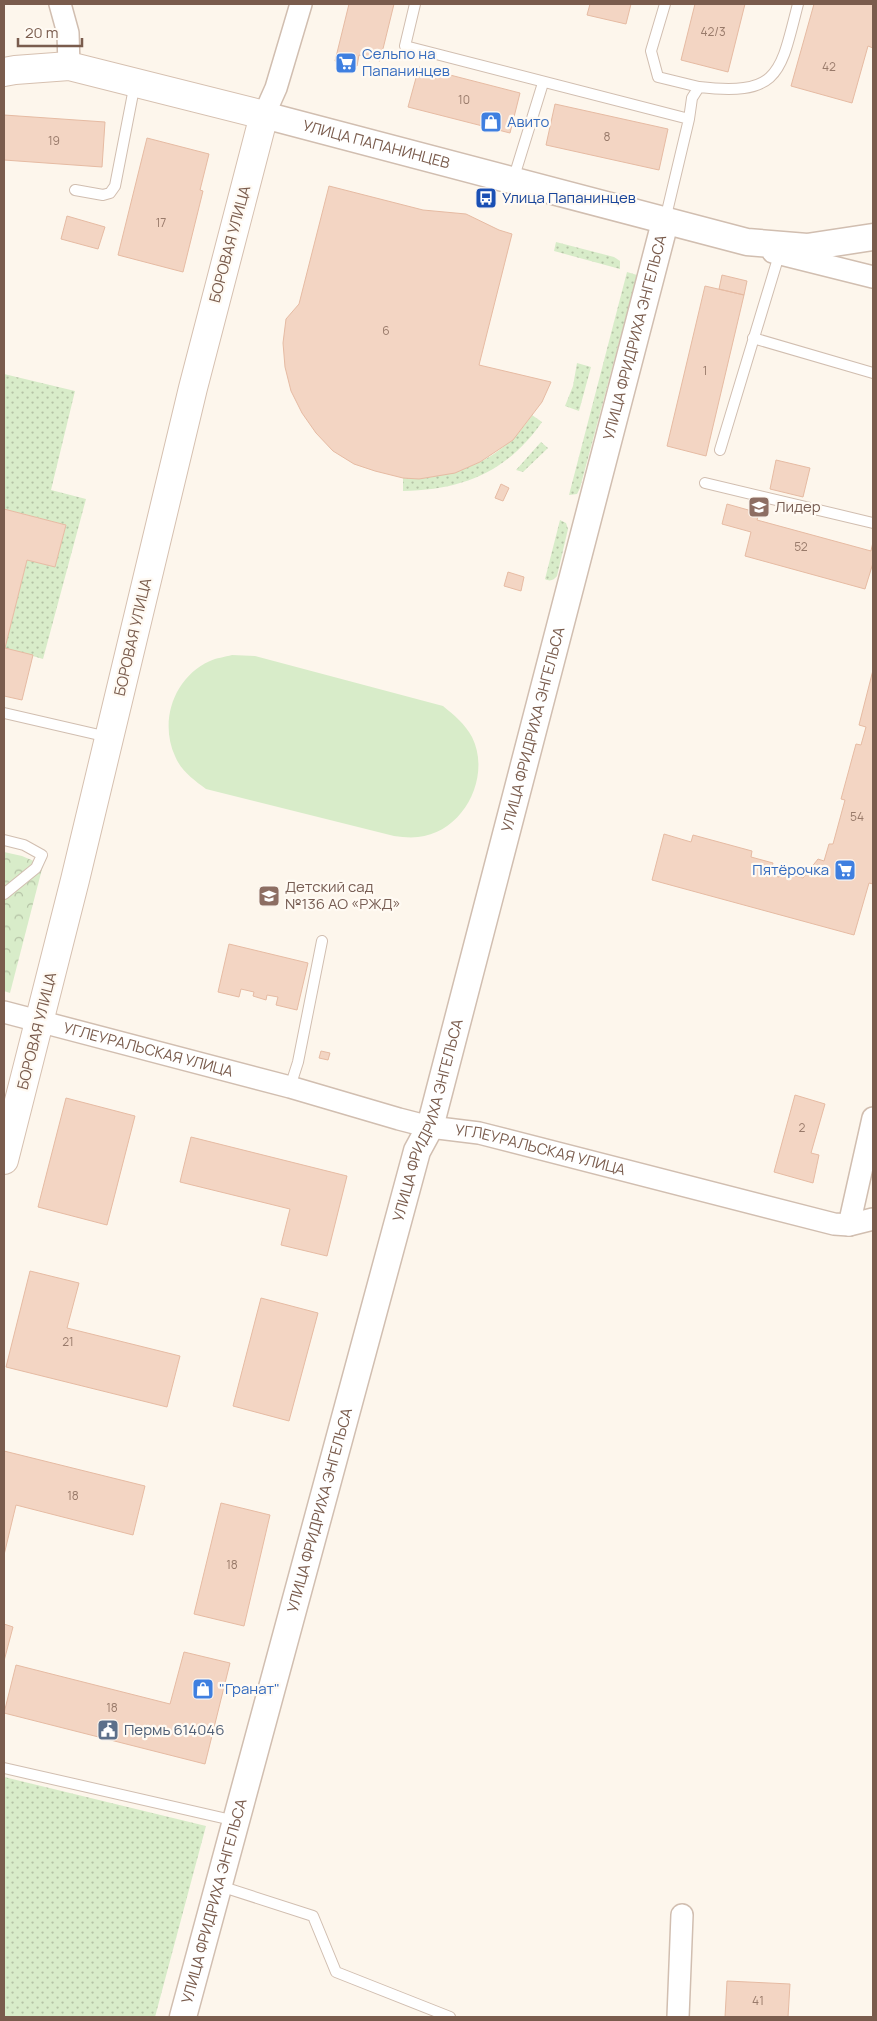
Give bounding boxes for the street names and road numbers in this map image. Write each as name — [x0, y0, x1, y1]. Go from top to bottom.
street label: УЛИЦА ПАПАНИНЦЕВ — [300, 115, 452, 173]
street label: БОРОВАЯ УЛИЦА — [204, 183, 255, 305]
street label: УЛИЦА ФРИДРИХА ЭНГЕЛЬСА — [598, 232, 671, 442]
street label: БОРОВАЯ УЛИЦА — [109, 575, 156, 698]
street label: УЛИЦА ФРИДРИХА ЭНГЕЛЬСА — [496, 624, 570, 834]
street label: БОРОВАЯ УЛИЦА — [12, 970, 61, 1092]
street label: УЛИЦА ФРИДРИХА ЭНГЕЛЬСА — [387, 1016, 468, 1224]
street label: УГЛЕУРАЛЬСКАЯ УЛИЦА — [61, 1017, 236, 1082]
street label: УГЛЕУРАЛЬСКАЯ УЛИЦА — [454, 1119, 628, 1180]
street label: УЛИЦА ФРИДРИХА ЭНГЕЛЬСА — [282, 1405, 357, 1615]
street label: УЛИЦА ФРИДРИХА ЭНГЕЛЬСА — [176, 1796, 252, 2006]

